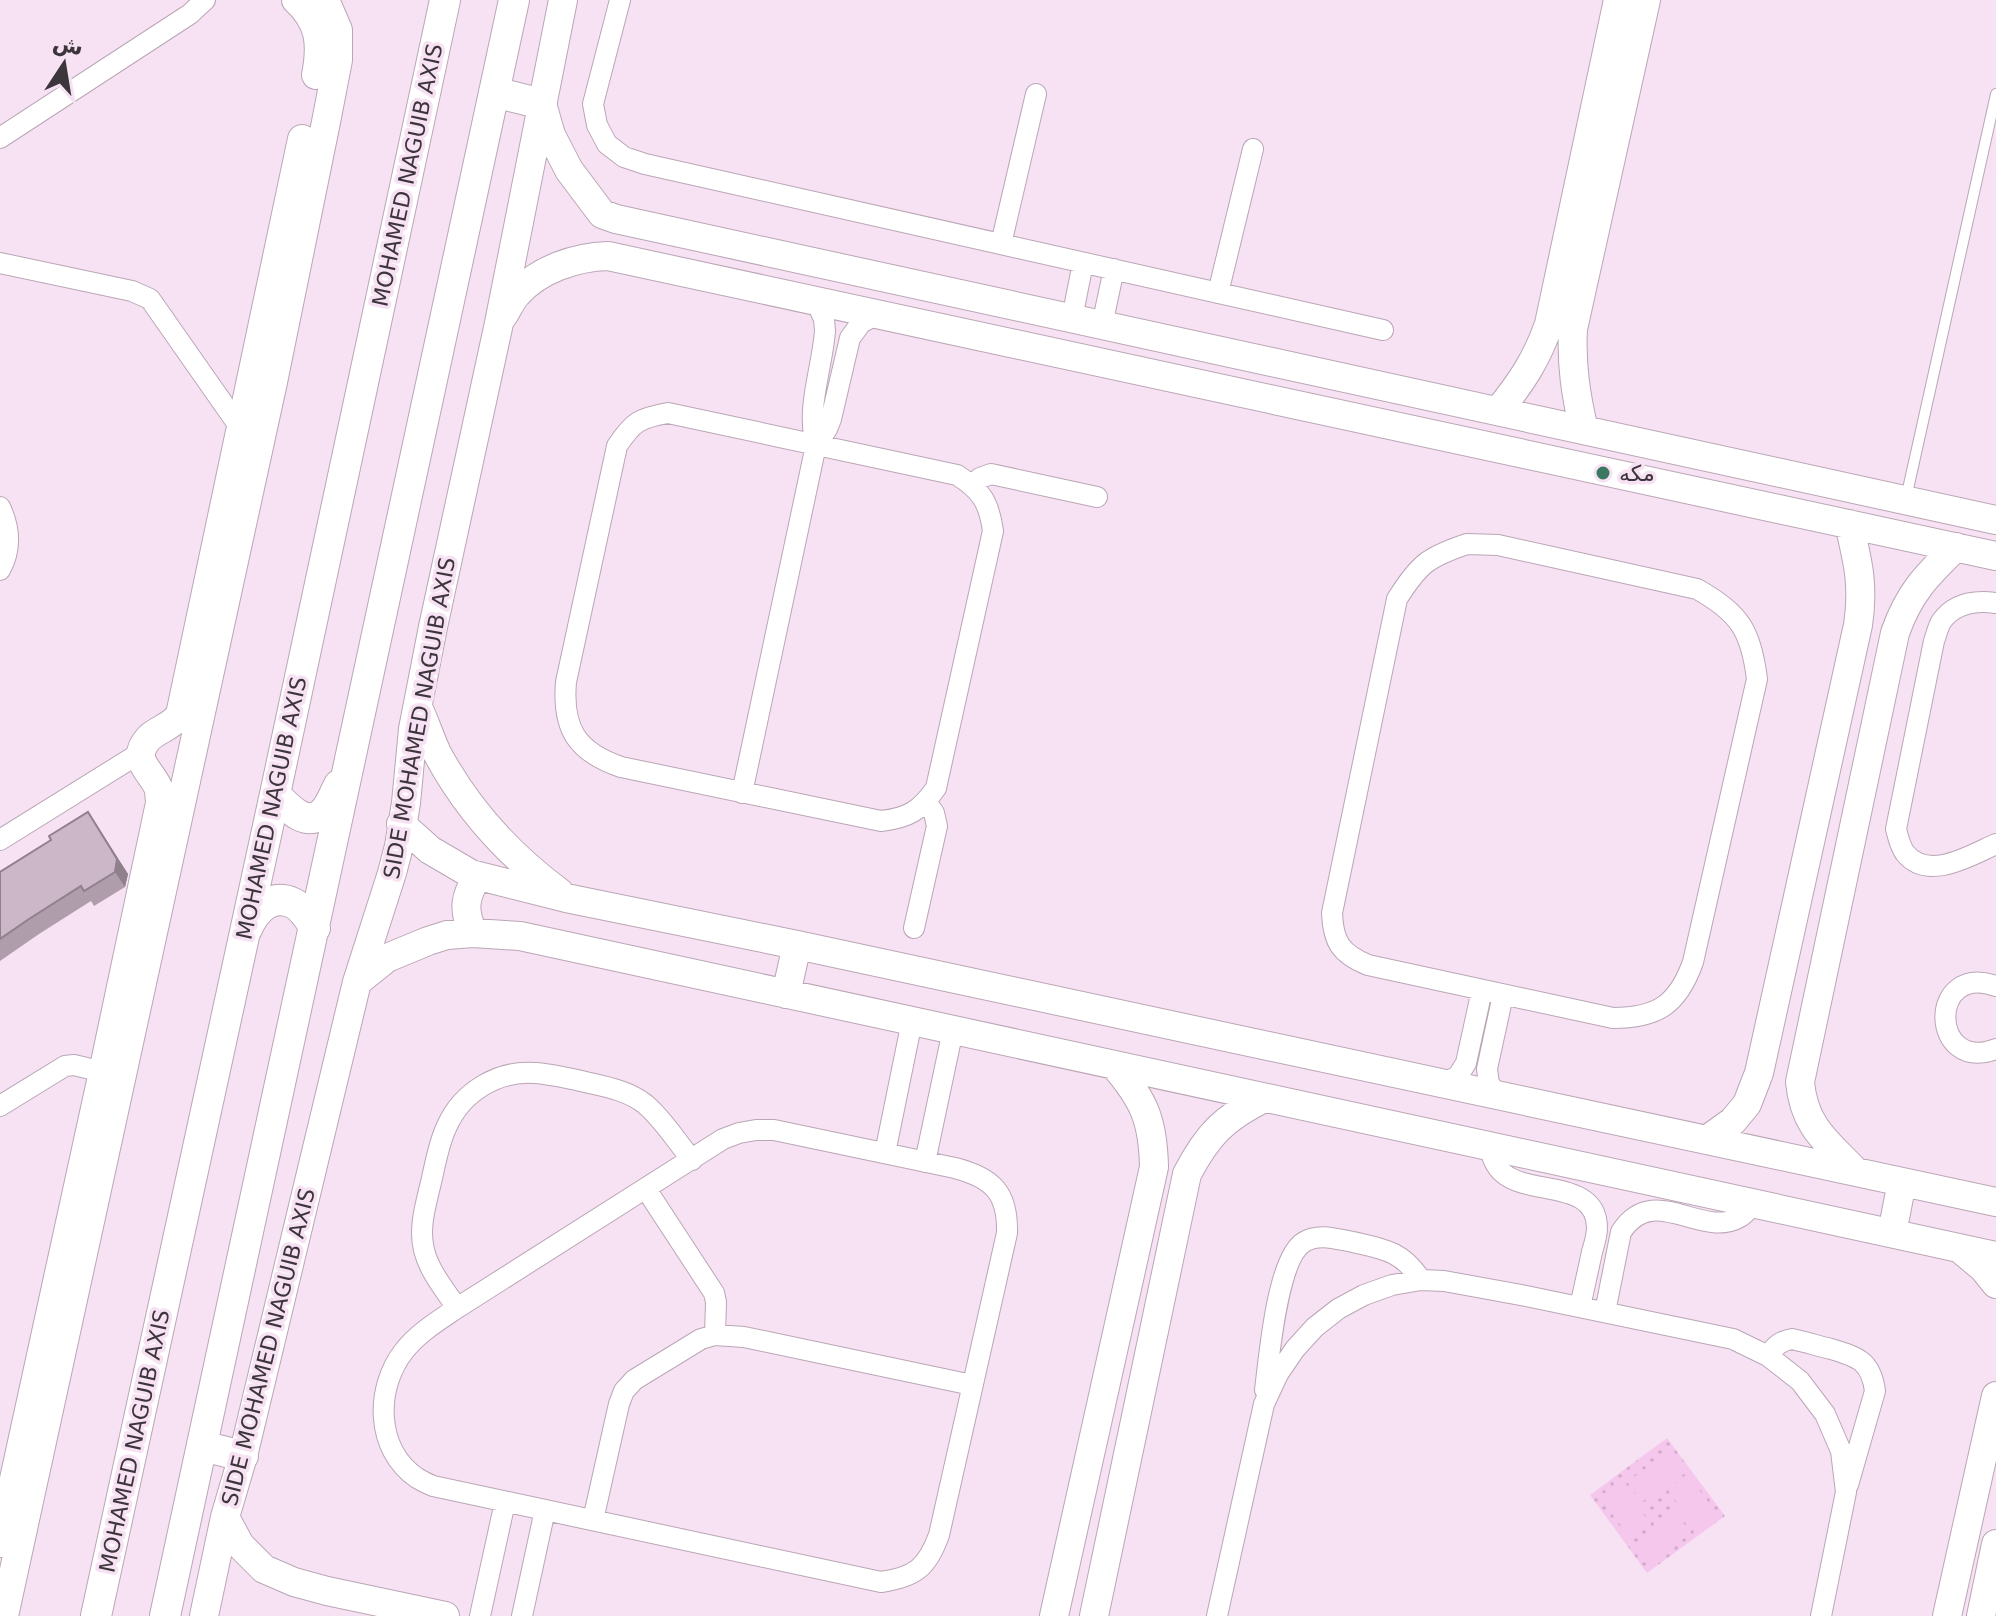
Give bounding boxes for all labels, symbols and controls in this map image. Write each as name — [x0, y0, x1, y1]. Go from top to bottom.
north arrow — [24, 24, 104, 104]
text: ش — [51, 30, 86, 60]
street label: MOHAMED NAGUIB AXIS — [367, 41, 448, 309]
place label: مكه — [1619, 461, 1655, 486]
marker: مكه — [1594, 464, 1612, 482]
street label: SIDE MOHAMED NAGUIB AXIS — [379, 555, 460, 881]
street label: MOHAMED NAGUIB AXIS — [231, 674, 312, 942]
street label: SIDE MOHAMED NAGUIB AXIS — [217, 1186, 320, 1509]
street label: MOHAMED NAGUIB AXIS — [94, 1307, 175, 1575]

